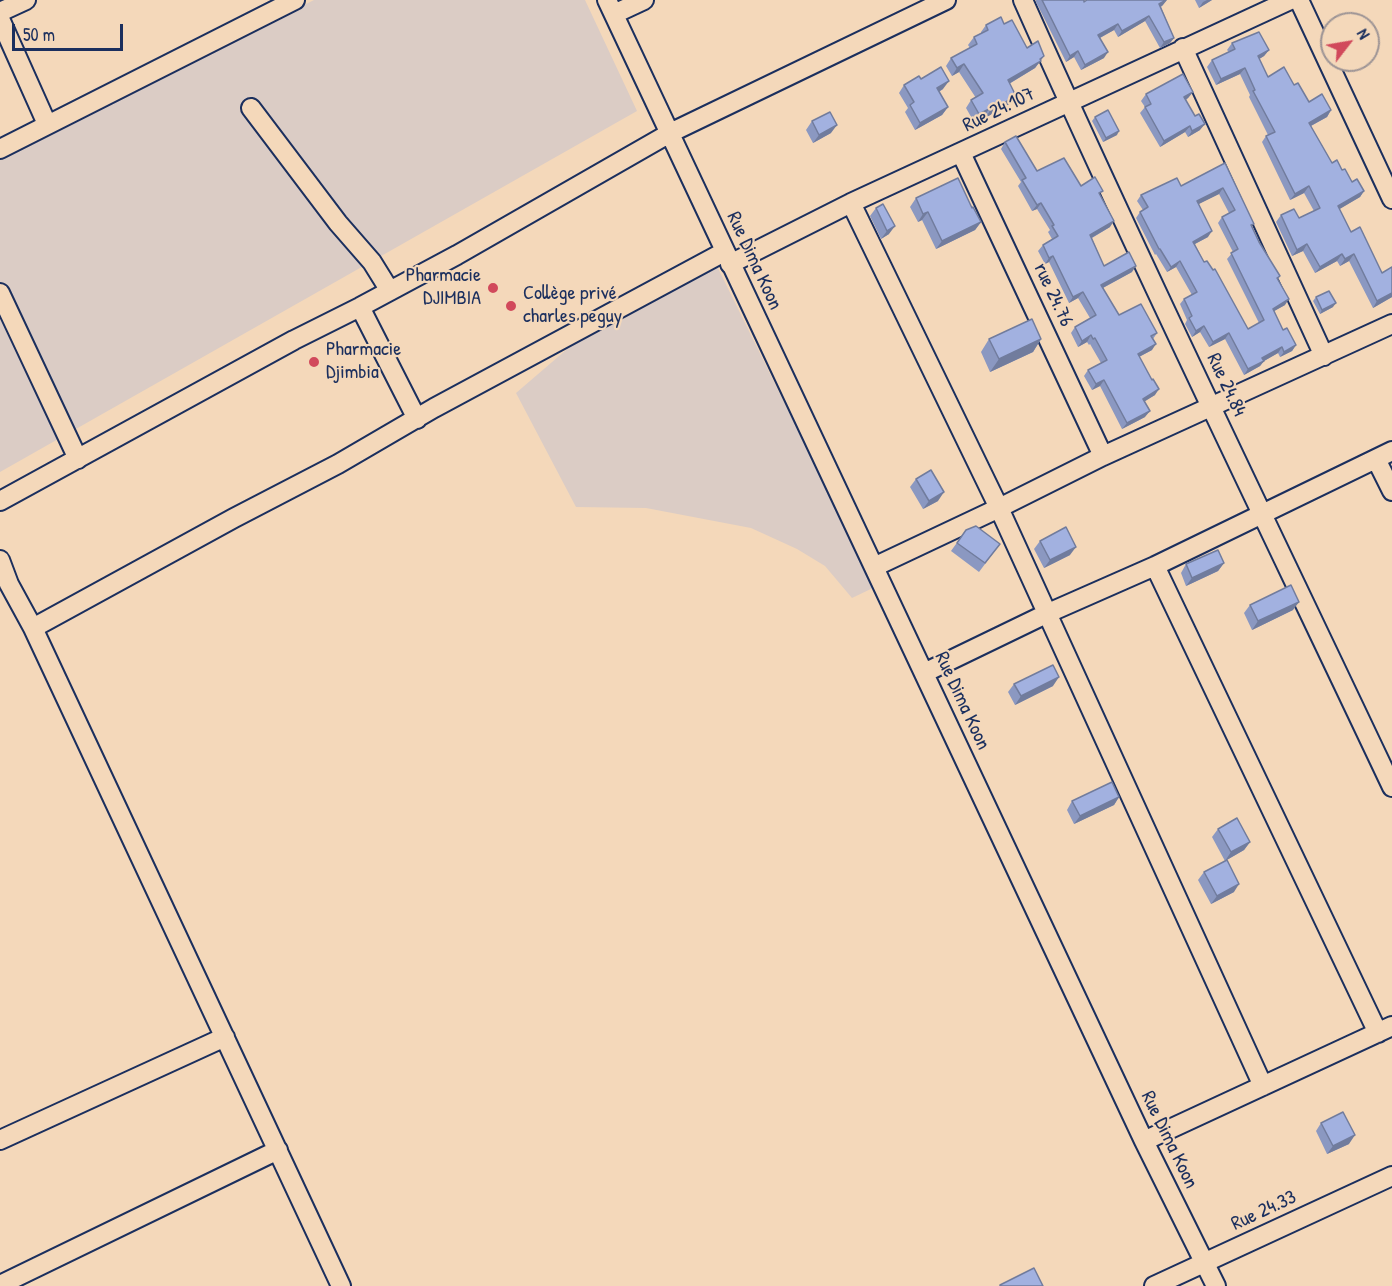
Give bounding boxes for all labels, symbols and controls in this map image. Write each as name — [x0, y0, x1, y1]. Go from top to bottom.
scale bar — [15, 12, 126, 50]
north arrow — [1320, 12, 1380, 72]
text: 50 m — [23, 22, 55, 47]
text: N — [1352, 24, 1375, 43]
street label: Rue 24.107 — [959, 82, 1039, 138]
street label: Rue Dima Koon — [721, 208, 787, 314]
street label: rue 24.76 — [1028, 259, 1078, 331]
place label: Pharmacie DJIMBIA — [406, 264, 481, 311]
marker: Pharmacie DJIMBIA — [486, 281, 500, 295]
place label: Collège privé charles peguy — [523, 282, 622, 329]
marker: Collège privé charles peguy — [504, 299, 518, 313]
place label: Pharmacie Djimbia — [326, 338, 401, 385]
street label: Rue 24.84 — [1201, 350, 1251, 420]
marker: Pharmacie Djimbia — [307, 355, 321, 369]
street label: Rue Dima Koon — [929, 648, 995, 754]
street label: Rue Dima Koon — [1135, 1087, 1203, 1193]
street label: Rue 24.33 — [1228, 1186, 1300, 1236]

